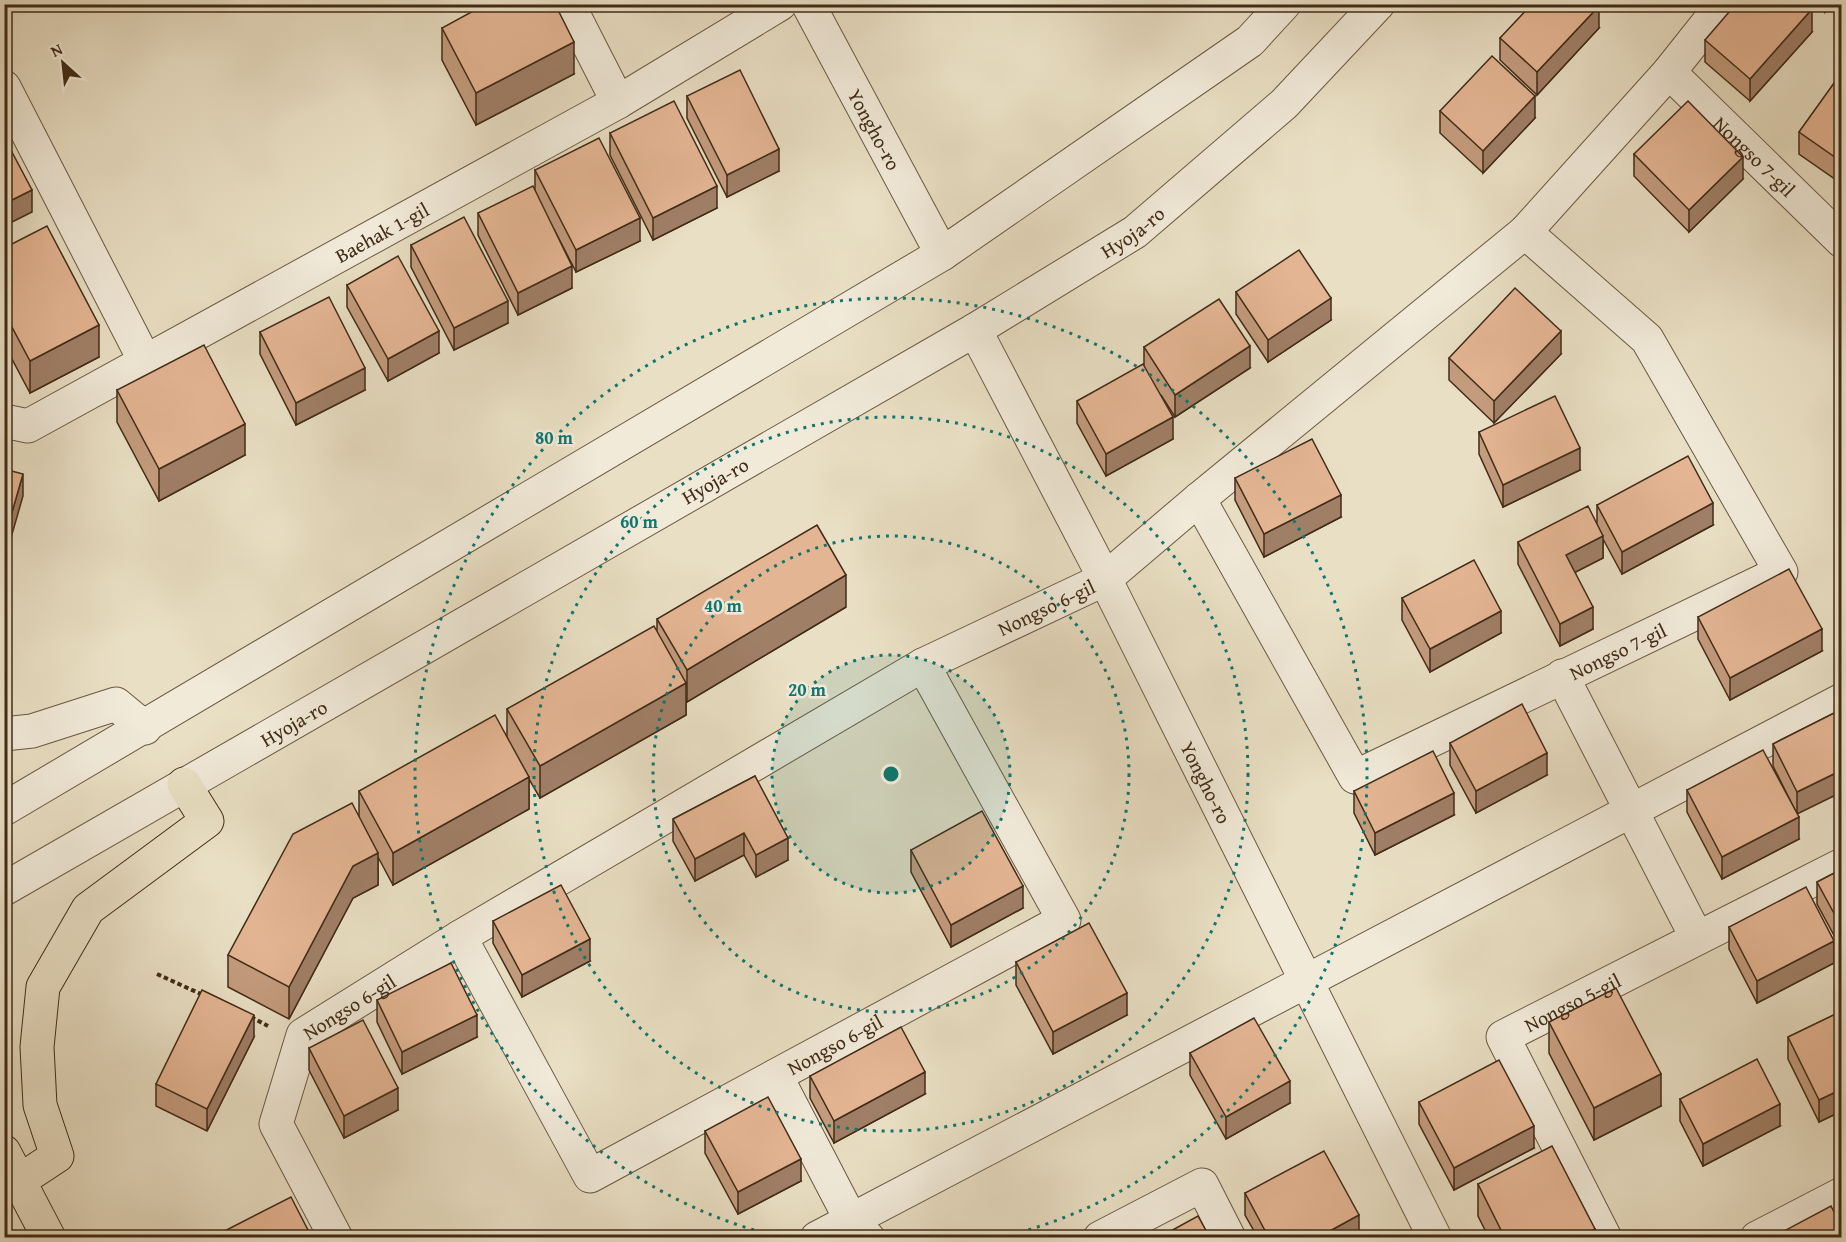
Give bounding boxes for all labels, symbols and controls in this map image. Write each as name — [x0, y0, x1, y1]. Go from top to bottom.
north arrow — [33, 33, 93, 93]
text: N — [46, 36, 67, 63]
street label: Yongho-ro — [841, 83, 909, 175]
street label: Nongso 7-gil — [1707, 109, 1803, 203]
street label: Baehak 1-gil — [329, 194, 434, 269]
street label: Hyoja-ro — [1095, 199, 1171, 264]
text: 80 m — [535, 424, 574, 451]
street label: Hyoja-ro — [676, 449, 753, 511]
text: 60 m — [620, 508, 659, 535]
street label: Nongso 6-gil — [992, 571, 1100, 642]
text: 40 m — [704, 592, 743, 619]
street label: Nongso 7-gil — [1564, 615, 1671, 687]
text: 20 m — [788, 676, 827, 703]
street label: Hyoja-ro — [255, 692, 332, 753]
street label: Yongho-ro — [1174, 736, 1240, 828]
centre of rings — [881, 764, 901, 784]
street label: Nongso 5-gil — [1519, 965, 1626, 1039]
street label: Nongso 6-gil — [297, 966, 401, 1046]
street label: Nongso 6-gil — [782, 1006, 888, 1082]

